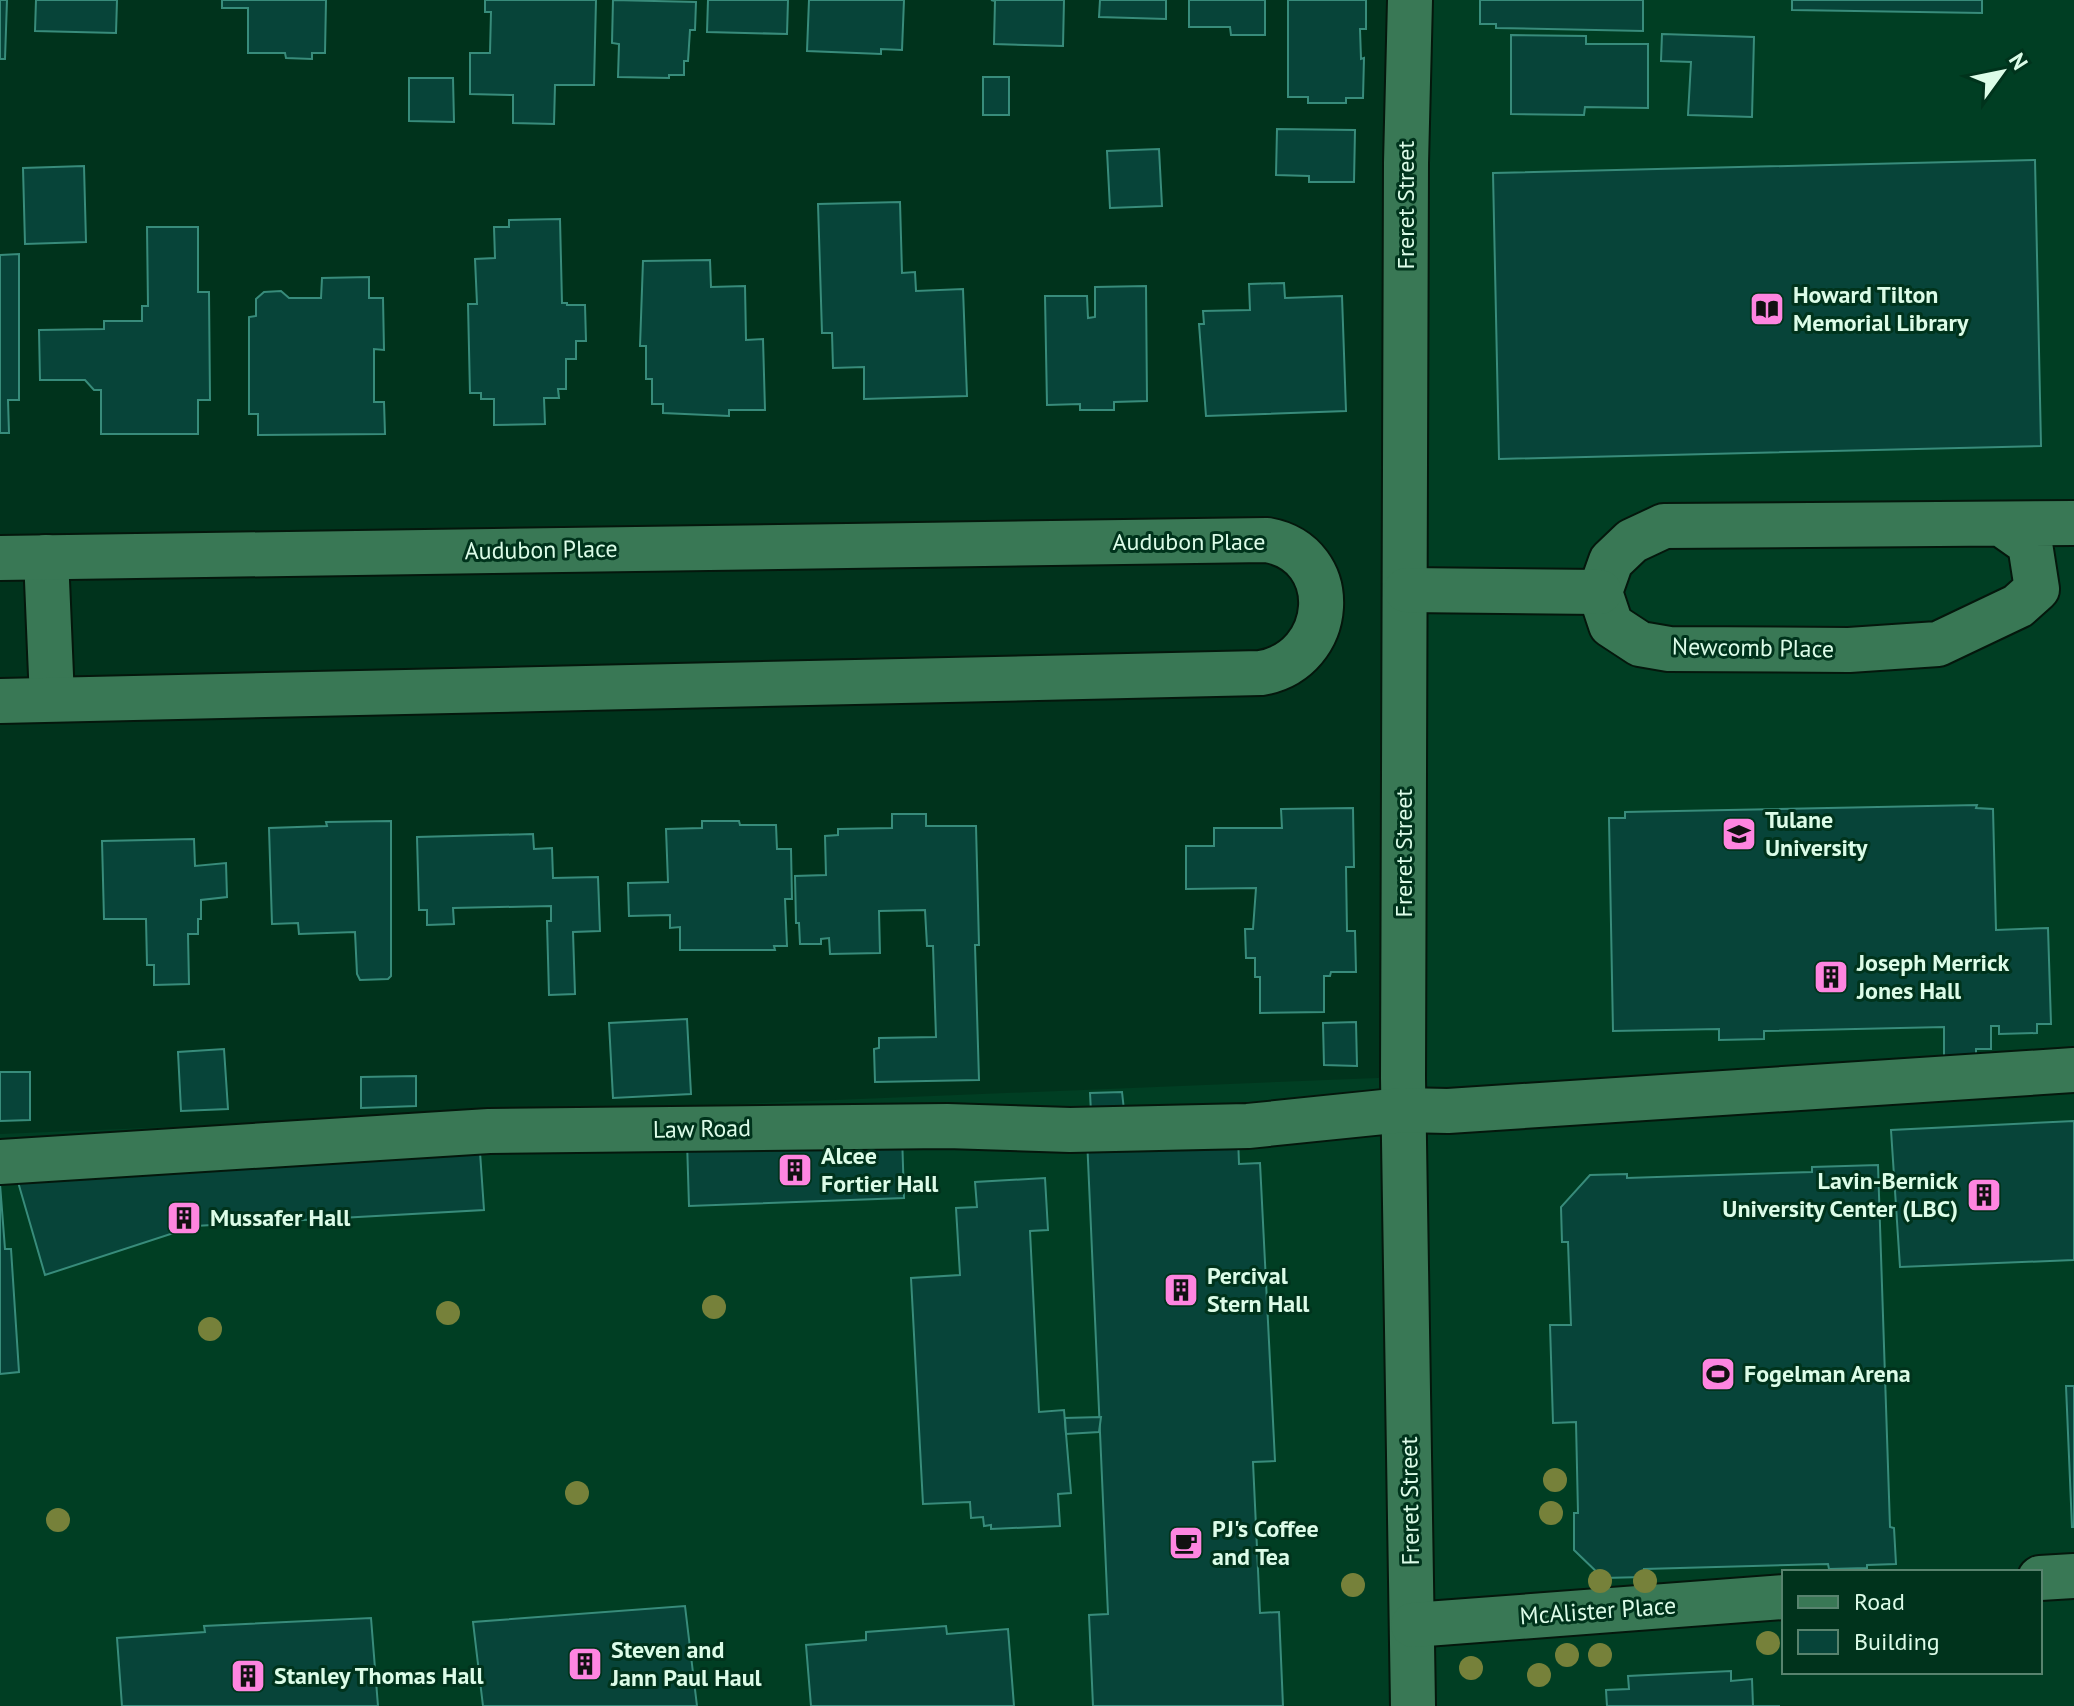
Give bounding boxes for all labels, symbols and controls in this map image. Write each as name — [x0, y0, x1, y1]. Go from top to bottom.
north arrow — [1962, 32, 2042, 112]
text: N — [2003, 47, 2034, 75]
street label: Freret Street — [1390, 141, 1421, 269]
place label: Howard Tilton Memorial Library — [1793, 279, 1969, 338]
library icon: Howard Tilton Memorial Library — [1748, 290, 1786, 328]
street label: Audubon Place — [1113, 526, 1265, 557]
street label: Audubon Place — [464, 533, 618, 566]
street label: Newcomb Place — [1672, 631, 1834, 664]
street label: Freret Street — [1388, 789, 1419, 917]
place label: Tulane University — [1765, 804, 1868, 863]
school or university icon: Tulane University — [1720, 815, 1758, 853]
place label: Joseph Merrick Jones Hall — [1856, 947, 2009, 1006]
building icon: Joseph Merrick Jones Hall — [1812, 958, 1850, 996]
street label: Law Road — [653, 1112, 751, 1145]
place label: Alcee Fortier Hall — [821, 1140, 939, 1199]
building icon: Alcee Fortier Hall — [776, 1151, 814, 1189]
place label: Lavin-Bernick University Center (LBC) — [1722, 1165, 1958, 1224]
building icon: Lavin-Bernick University Center (LBC) — [1965, 1176, 2003, 1214]
building icon: Mussafer Hall — [165, 1199, 203, 1237]
place label: Mussafer Hall — [210, 1202, 351, 1233]
place label: Percival Stern Hall — [1207, 1260, 1310, 1319]
building icon: Percival Stern Hall — [1162, 1271, 1200, 1309]
sports icon: Fogelman Arena — [1699, 1355, 1737, 1393]
place label: Fogelman Arena — [1744, 1358, 1911, 1389]
street label: Freret Street — [1393, 1436, 1426, 1566]
place label: PJ's Coffee and Tea — [1212, 1513, 1319, 1572]
cafe icon: PJ's Coffee and Tea — [1167, 1524, 1205, 1562]
legend — [1782, 1570, 2042, 1674]
text: Road — [1854, 1586, 1905, 1617]
street label: McAlister Place — [1519, 1590, 1677, 1631]
text: Building — [1854, 1626, 1940, 1657]
place label: Steven and Jann Paul Haul — [610, 1634, 763, 1693]
building icon: Steven and Jann Paul Haul — [566, 1645, 604, 1683]
building icon: Stanley Thomas Hall — [229, 1657, 267, 1695]
place label: Stanley Thomas Hall — [274, 1660, 484, 1691]

